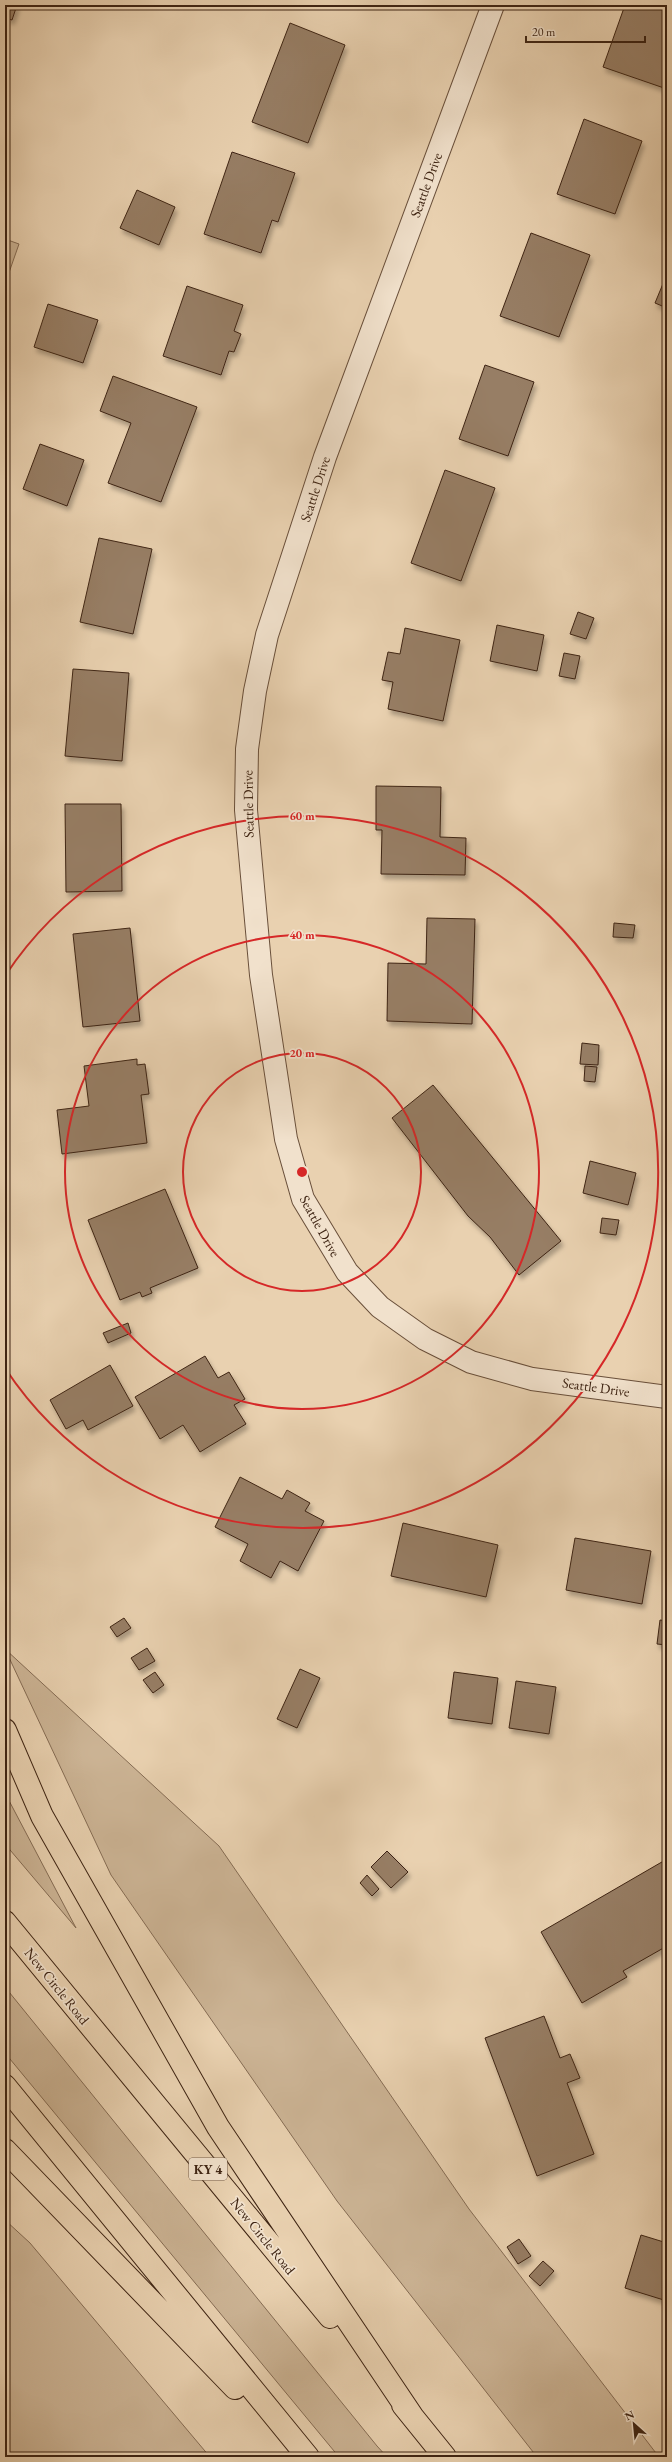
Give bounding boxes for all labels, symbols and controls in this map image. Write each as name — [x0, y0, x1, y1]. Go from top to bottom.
scale bar — [526, 18, 645, 44]
text: 20 m — [532, 24, 556, 40]
street label: Seattle Drive — [406, 150, 446, 220]
street label: Seattle Drive — [296, 453, 334, 524]
street label: Seattle Drive — [238, 769, 258, 838]
text: 60 m — [289, 808, 315, 824]
text: 40 m — [289, 927, 315, 943]
text: 20 m — [289, 1045, 315, 1061]
centre of rings — [295, 1165, 309, 1179]
street label: Seattle Drive — [296, 1192, 345, 1261]
street label: Seattle Drive — [561, 1373, 631, 1401]
street label: New Circle Road — [21, 1944, 94, 2029]
road number: KY 4 — [189, 2158, 227, 2180]
street label: New Circle Road — [227, 2194, 300, 2279]
north arrow — [614, 2404, 654, 2444]
text: N — [622, 2407, 637, 2423]

